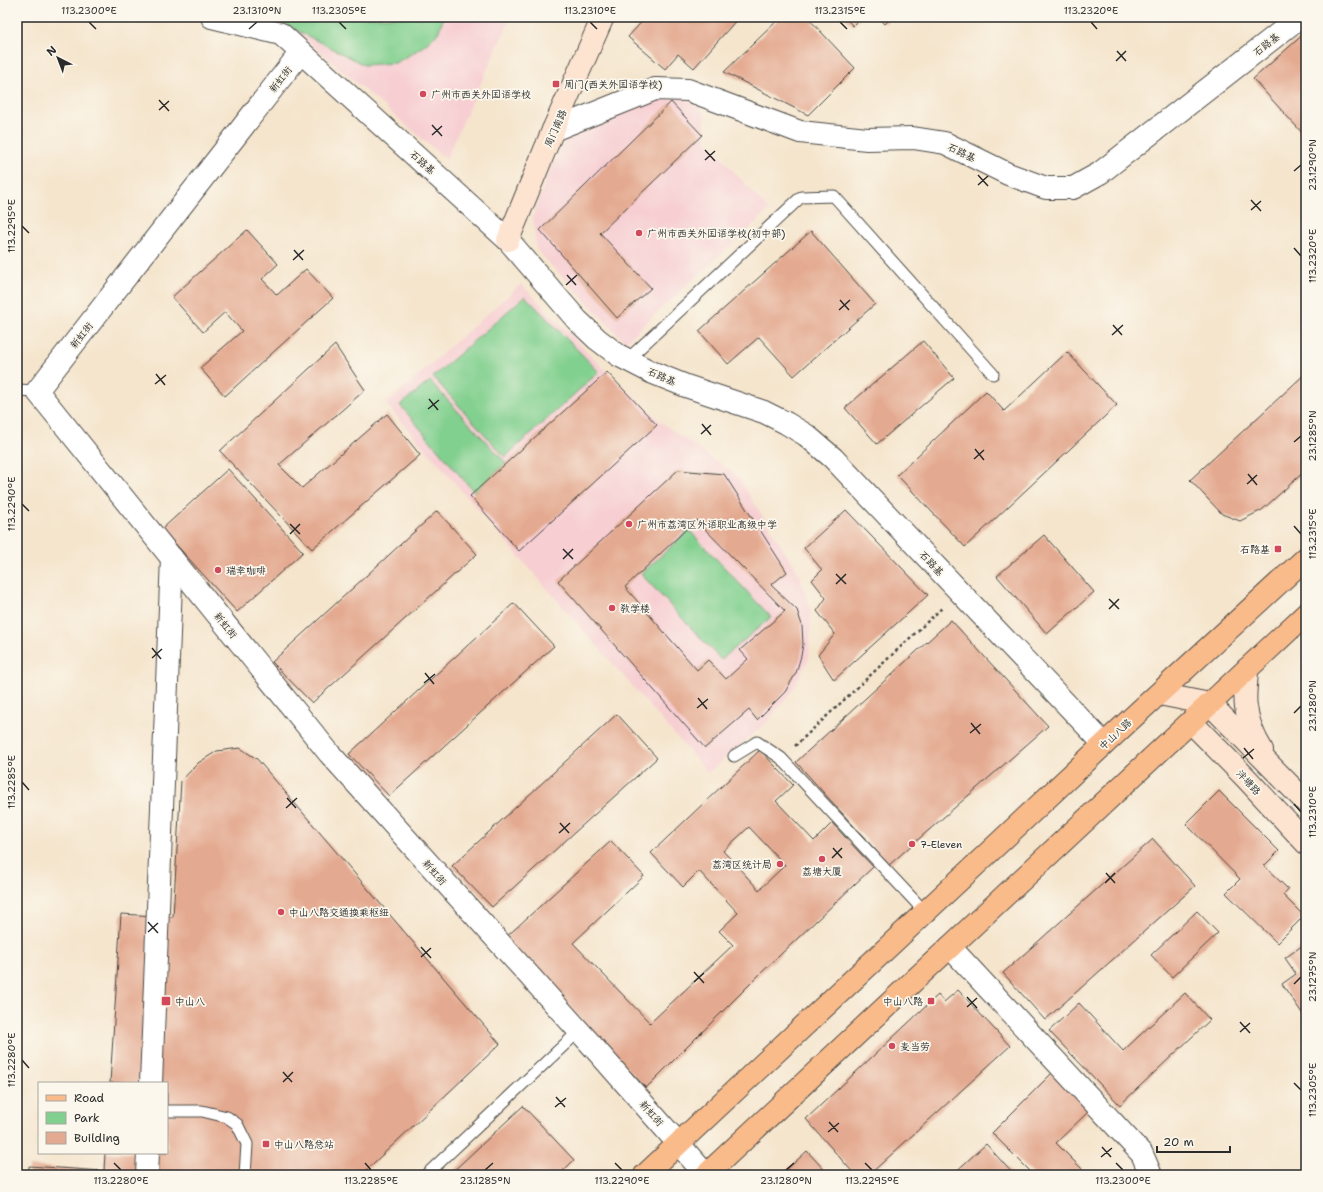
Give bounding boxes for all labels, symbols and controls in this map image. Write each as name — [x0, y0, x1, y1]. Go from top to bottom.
text: 113.2300°E — [61, 4, 117, 17]
text: 23.1310°N — [233, 4, 281, 17]
text: 113.2305°E — [312, 4, 366, 17]
text: 113.2310°E — [564, 4, 616, 17]
text: 113.2315°E — [814, 4, 866, 17]
text: 113.2320°E — [1064, 4, 1118, 17]
street label: 石路基 — [1250, 30, 1282, 59]
north arrow — [38, 38, 78, 78]
text: N — [43, 42, 60, 59]
street label: 新虹街 — [266, 63, 295, 95]
place label: 周门(西关外国语学校) — [564, 78, 662, 91]
marker: 周门(西关外国语学校) — [551, 79, 561, 89]
place label: 广州市西关外国语学校 — [431, 88, 531, 101]
marker: 广州市西关外国语学校 — [418, 89, 428, 99]
street label: 周门南路 — [541, 107, 570, 149]
text: 23.1290°N — [1306, 139, 1319, 191]
street label: 石路基 — [945, 140, 978, 165]
street label: 石路基 — [407, 148, 438, 177]
text: 113.2295°E — [5, 199, 18, 253]
place label: 广州市西关外国语学校(初中部) — [647, 227, 785, 240]
marker: 广州市西关外国语学校(初中部) — [634, 228, 644, 238]
text: 113.2320°E — [1306, 229, 1319, 283]
street label: 新虹街 — [67, 319, 96, 351]
street label: 石路基 — [645, 365, 678, 388]
text: 23.1285°N — [1306, 410, 1319, 462]
text: 113.2290°E — [5, 477, 18, 531]
text: 113.2315°E — [1306, 508, 1319, 560]
place label: 广州市荔湾区外语职业高级中学 — [637, 518, 777, 531]
marker: 广州市荔湾区外语职业高级中学 — [624, 519, 634, 529]
place label: 石路基 — [1240, 543, 1270, 556]
marker: 石路基 — [1273, 544, 1283, 554]
street label: 石路基 — [917, 548, 947, 579]
place label: 瑞幸咖啡 — [226, 564, 266, 577]
marker: 瑞幸咖啡 — [213, 565, 223, 575]
place label: 教学楼 — [620, 602, 650, 615]
marker: 教学楼 — [607, 603, 617, 613]
street label: 新虹街 — [211, 610, 240, 641]
text: 23.1280°N — [1306, 680, 1319, 732]
street label: 中山八路 — [1096, 716, 1134, 753]
text: 113.2285°E — [5, 755, 18, 809]
street label: 泮塘路 — [1234, 767, 1264, 798]
text: 113.2310°E — [1306, 786, 1319, 838]
place label: 7-Eleven — [920, 838, 962, 851]
marker: 7-Eleven — [907, 839, 917, 849]
marker: 荔塘大厦 — [817, 854, 827, 864]
street label: 新虹街 — [420, 857, 449, 888]
place label: 荔湾区统计局 — [712, 858, 772, 871]
marker: 荔湾区统计局 — [775, 859, 785, 869]
place label: 荔塘大厦 — [802, 865, 842, 878]
place label: 中山八路交通换乘枢纽 — [289, 906, 389, 919]
marker: 中山八路交通换乘枢纽 — [276, 907, 286, 917]
text: 23.1275°N — [1306, 952, 1319, 1002]
marker: 中山八 — [160, 995, 172, 1007]
place label: 中山八 — [175, 995, 205, 1008]
place label: 中山八路 — [883, 995, 923, 1008]
marker: 中山八路 — [926, 996, 936, 1006]
text: 113.2280°E — [5, 1032, 18, 1088]
place label: 麦当劳 — [900, 1040, 930, 1053]
marker: 麦当劳 — [887, 1041, 897, 1051]
text: 113.2305°E — [1306, 1063, 1319, 1117]
legend — [38, 1082, 168, 1154]
text: Road — [74, 1090, 105, 1106]
street label: 新虹街 — [637, 1098, 666, 1129]
text: Park — [74, 1110, 100, 1126]
scale bar — [1157, 1128, 1230, 1154]
text: Building — [74, 1130, 120, 1146]
text: 20 m — [1163, 1134, 1194, 1150]
place label: 中山八路总站 — [274, 1138, 334, 1151]
marker: 中山八路总站 — [261, 1139, 271, 1149]
text: 113.2280°E — [93, 1174, 149, 1187]
text: 113.2285°E — [344, 1174, 398, 1187]
text: 23.1285°N — [459, 1174, 511, 1187]
text: 113.2290°E — [595, 1174, 649, 1187]
text: 23.1280°N — [760, 1174, 812, 1187]
text: 113.2295°E — [845, 1174, 899, 1187]
text: 113.2300°E — [1095, 1174, 1151, 1187]

